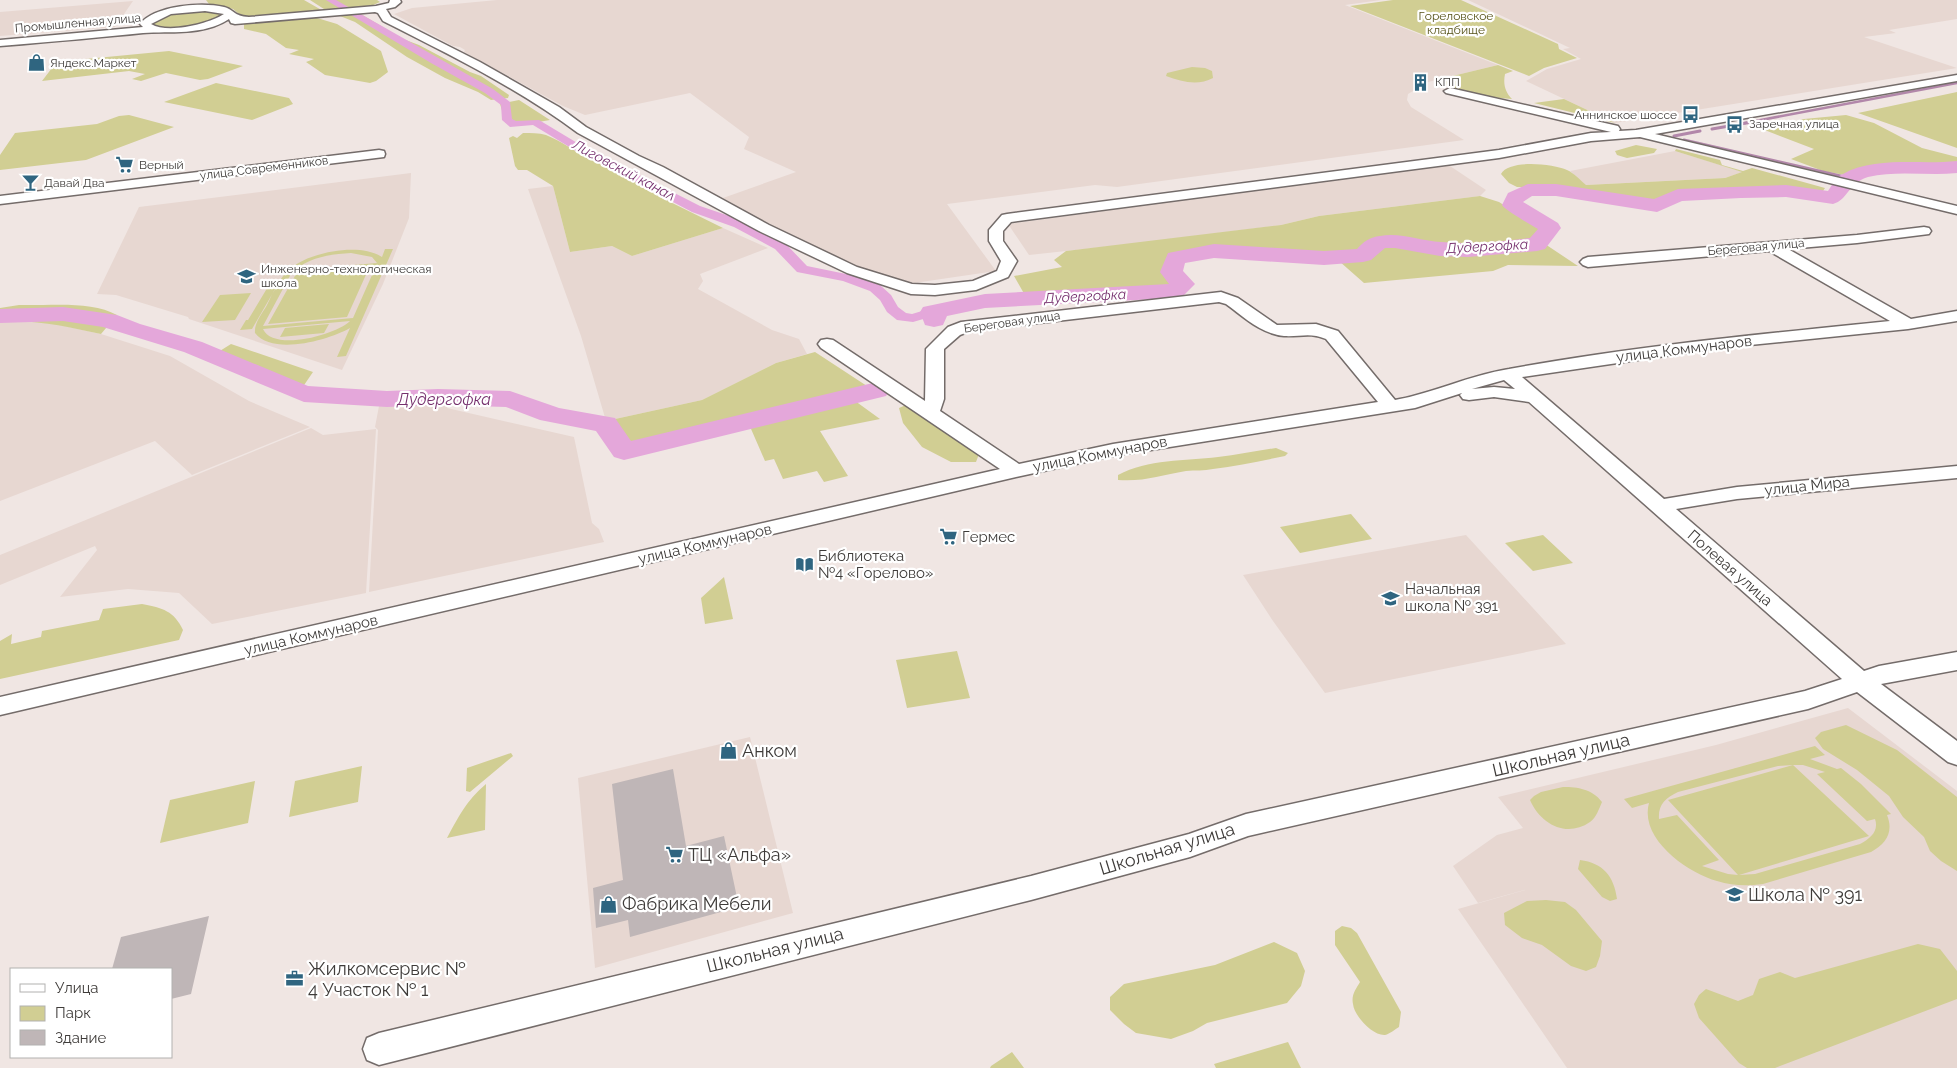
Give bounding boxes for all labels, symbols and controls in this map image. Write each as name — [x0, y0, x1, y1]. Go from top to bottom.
park label: Гореловское кладбище — [1419, 9, 1493, 37]
street label: Промышленная улица — [14, 11, 142, 35]
shop icon: Яндекс.Маркет — [26, 53, 46, 73]
place label: Яндекс.Маркет — [50, 56, 137, 70]
building icon: КПП — [1411, 72, 1431, 92]
place label: КПП — [1435, 75, 1460, 89]
bus stop icon: Аннинское шоссе — [1681, 105, 1701, 125]
place label: Аннинское шоссе — [1574, 108, 1677, 122]
bus stop icon: Заречная улица — [1725, 114, 1745, 134]
place label: Заречная улица — [1749, 117, 1839, 131]
water label: Лиговский канал — [569, 136, 678, 204]
street label: улица Современников — [199, 153, 329, 183]
supermarket icon: Верный — [115, 155, 135, 175]
place label: Верный — [139, 158, 184, 172]
bar icon: Давай Два — [20, 173, 40, 193]
place label: Давай Два — [44, 176, 105, 190]
water label: Дудергофка — [1445, 236, 1528, 256]
street label: Береговая улица — [1707, 236, 1805, 258]
place label: Инженерно-технологическая школа — [261, 262, 432, 290]
school or university icon: Инженерно-технологическая школа — [237, 266, 257, 286]
water label: Дудергофка — [1043, 286, 1126, 306]
street label: Береговая улица — [963, 308, 1061, 336]
street label: улица Коммунаров — [1615, 332, 1753, 366]
water label: Дудергофка — [396, 390, 491, 409]
street label: улица Коммунаров — [1031, 432, 1169, 476]
street label: улица Мира — [1763, 473, 1851, 499]
street label: улица Коммунаров — [636, 520, 774, 568]
street label: Полевая улица — [1684, 526, 1776, 610]
supermarket icon: Гермес — [938, 527, 958, 547]
place label: Гермес — [962, 528, 1015, 546]
place label: Библиотека №4 «Горелово» — [818, 547, 933, 582]
library icon: Библиотека №4 «Горелово» — [794, 555, 814, 575]
place label: Начальная школа № 391 — [1405, 580, 1499, 615]
school or university icon: Начальная школа № 391 — [1381, 588, 1401, 608]
street label: улица Коммунаров — [242, 611, 380, 659]
street label: Школьная улица — [1490, 728, 1632, 781]
place label: Анком — [742, 740, 797, 761]
shop icon: Анком — [718, 741, 738, 761]
street label: Школьная улица — [1097, 818, 1237, 879]
place label: ТЦ «Альфа» — [688, 844, 791, 865]
supermarket icon: ТЦ «Альфа» — [664, 845, 684, 865]
place label: Школа № 391 — [1748, 884, 1863, 905]
school or university icon: Школа № 391 — [1724, 885, 1744, 905]
place label: Фабрика Мебели — [622, 893, 771, 914]
shop icon: Фабрика Мебели — [598, 894, 618, 914]
street label: Школьная улица — [704, 922, 846, 977]
place label: Жилкомсервис № 4 Участок № 1 — [308, 958, 466, 1000]
legend — [10, 968, 172, 1058]
office icon: Жилкомсервис № 4 Участок № 1 — [284, 969, 304, 989]
text: Улица — [55, 979, 99, 997]
text: Парк — [55, 1004, 91, 1022]
text: Здание — [55, 1029, 107, 1047]

